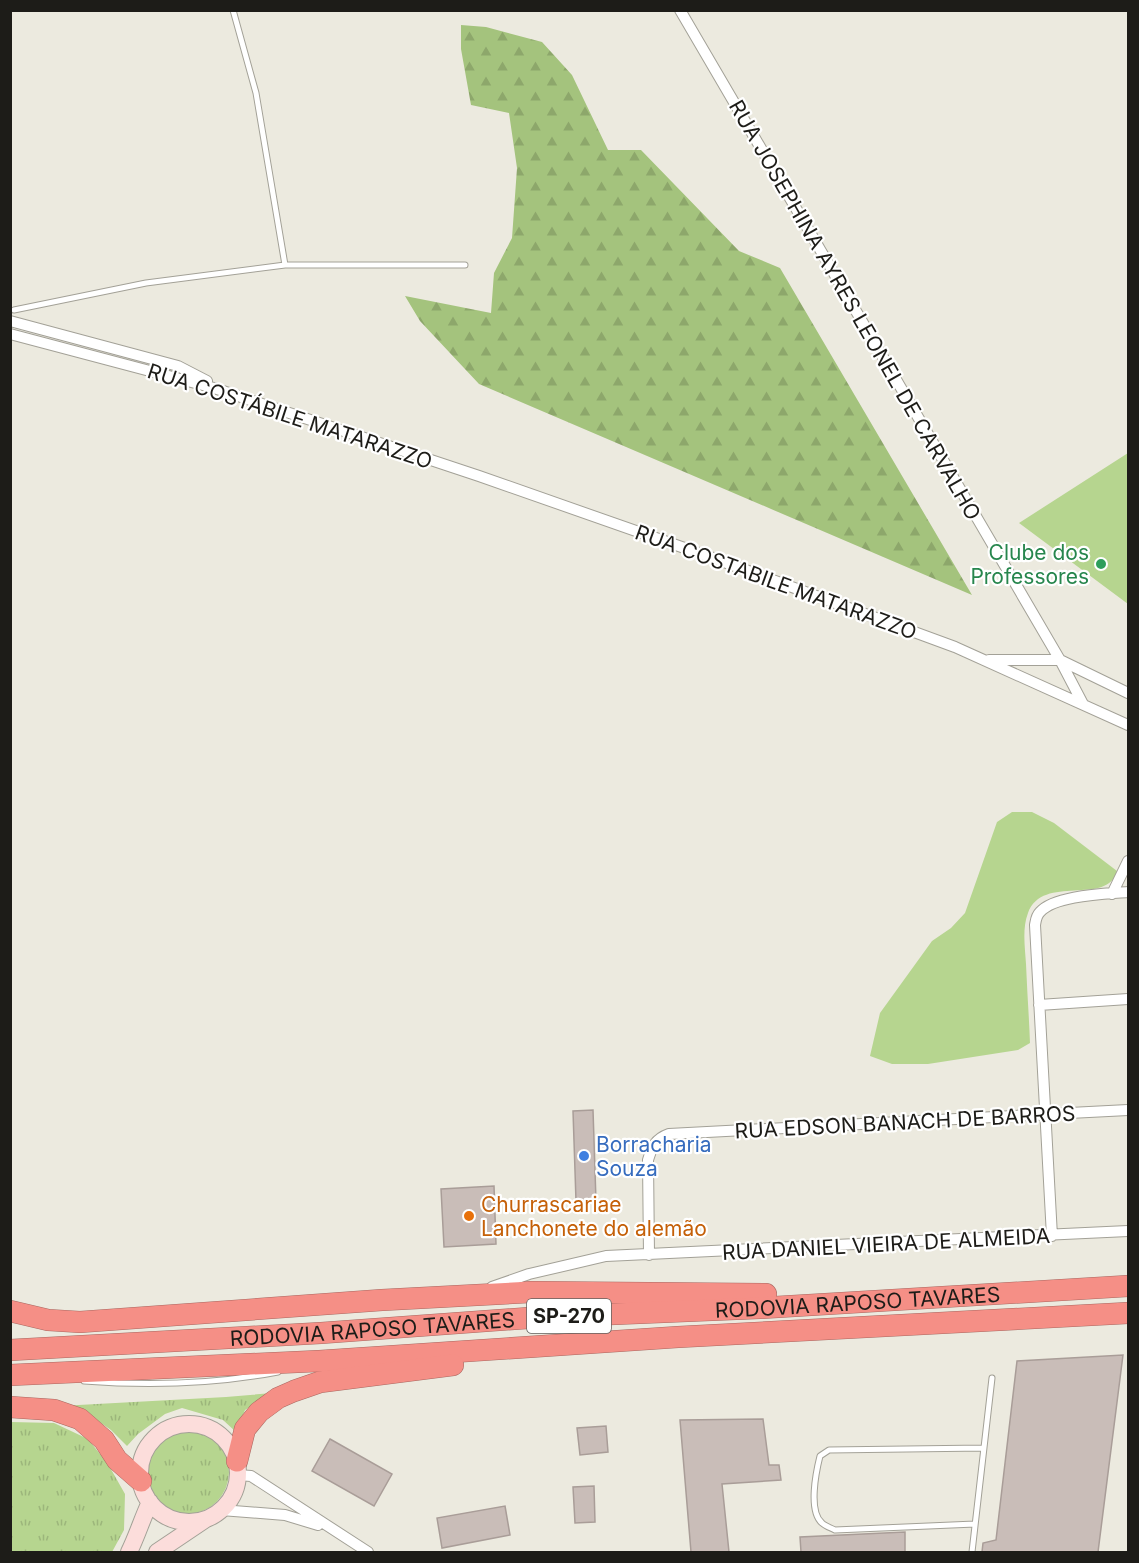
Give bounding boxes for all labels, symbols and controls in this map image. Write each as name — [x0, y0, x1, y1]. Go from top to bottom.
street label: RUA JOSEPHINA AYRES LEONEL DE CARVALHO — [724, 95, 986, 525]
street label: RUA COSTÁBILE MATARAZZO — [145, 357, 436, 474]
street label: RUA COSTABILE MATARAZZO — [632, 519, 920, 645]
place label: Clube dos Professores — [970, 540, 1089, 589]
marker: Clube dos Professores — [1094, 557, 1108, 571]
street label: RUA EDSON BANACH DE BARROS — [734, 1101, 1076, 1143]
place label: Borracharia Souza — [596, 1132, 712, 1181]
marker: Borracharia Souza — [577, 1149, 591, 1163]
place label: Churrascariae Lanchonete do alemão — [481, 1192, 707, 1241]
marker: Churrascariae Lanchonete do alemão — [462, 1209, 476, 1223]
street label: RUA DANIEL VIEIRA DE ALMEIDA — [721, 1223, 1051, 1265]
street label: RODOVIA RAPOSO TAVARES — [714, 1281, 1001, 1322]
road number: SP-270 — [527, 1299, 611, 1333]
street label: RODOVIA RAPOSO TAVARES — [229, 1306, 516, 1350]

